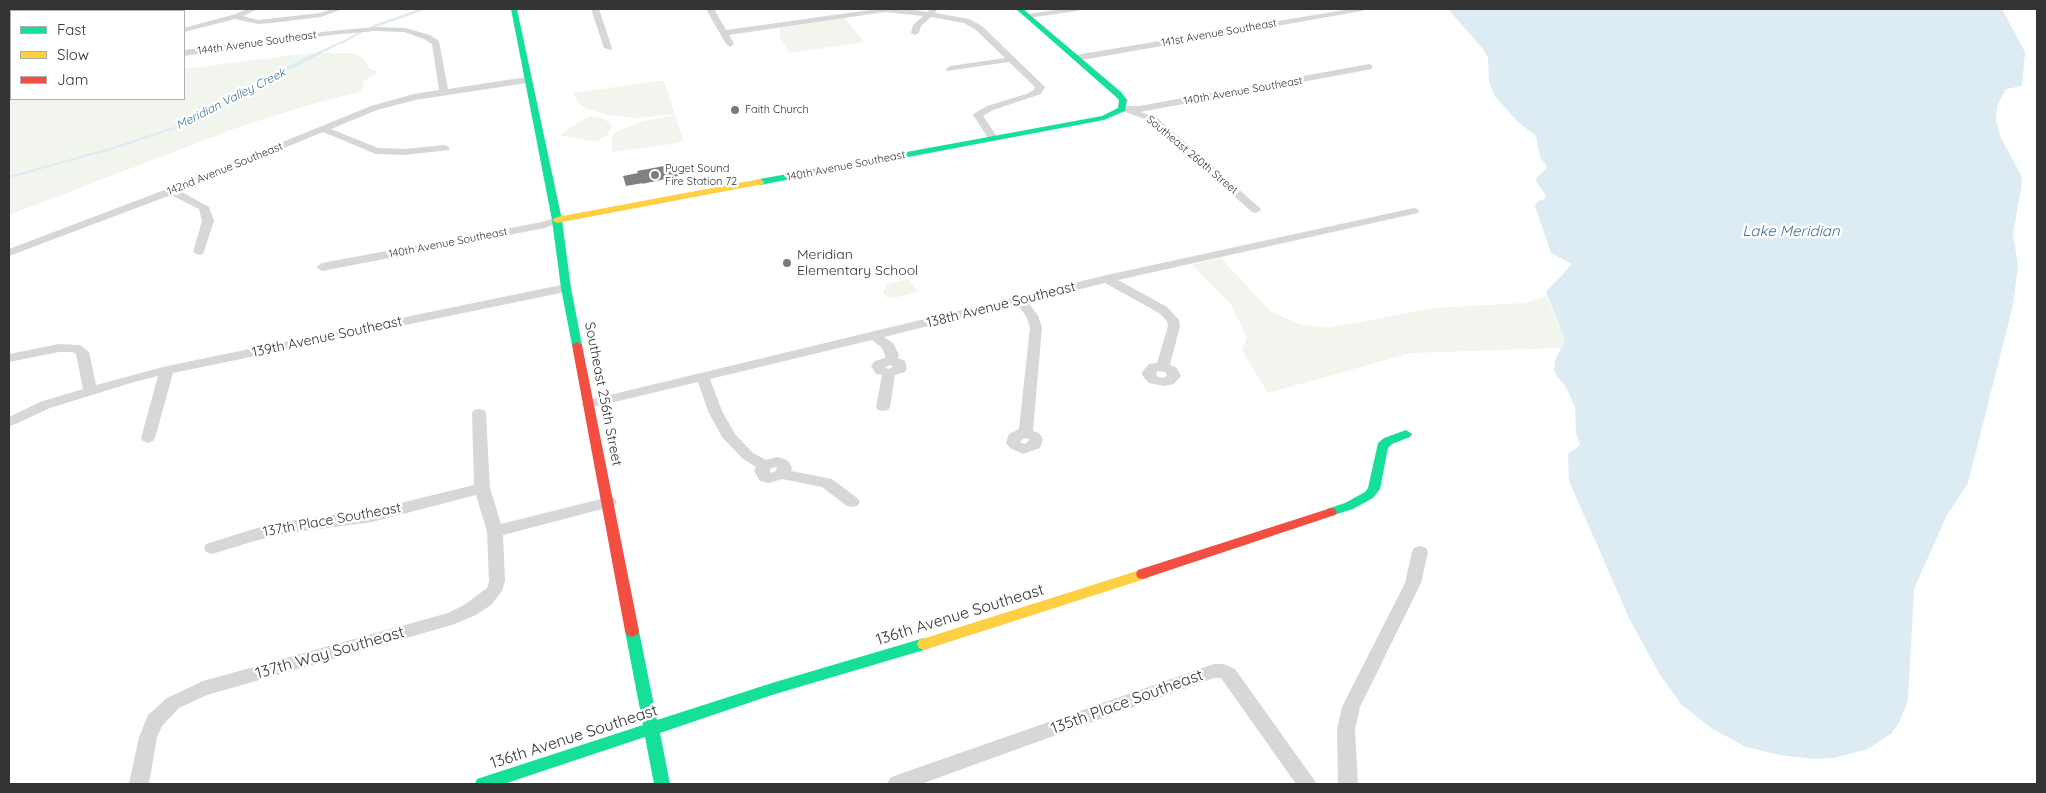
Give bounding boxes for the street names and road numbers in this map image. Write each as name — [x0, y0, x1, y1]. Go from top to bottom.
street label: 141st Avenue Southeast — [1160, 16, 1278, 50]
street label: 144th Avenue Southeast — [197, 28, 317, 58]
street label: 140th Avenue Southeast — [1182, 74, 1304, 108]
street label: Southeast 260th Street — [1144, 113, 1240, 197]
street label: 142nd Avenue Southeast — [165, 140, 285, 198]
street label: 140th Avenue Southeast — [785, 148, 907, 184]
street label: 140th Avenue Southeast — [387, 225, 509, 261]
street label: 138th Avenue Southeast — [925, 278, 1077, 332]
street label: 139th Avenue Southeast — [250, 313, 404, 361]
street label: Southeast 256th Street — [581, 321, 625, 467]
street label: 137th Place Southeast — [262, 500, 402, 540]
street label: 136th Avenue Southeast — [874, 580, 1046, 650]
street label: 137th Way Southeast — [253, 623, 407, 683]
street label: 135th Place Southeast — [1048, 666, 1206, 738]
street label: 136th Avenue Southeast — [488, 701, 660, 773]

